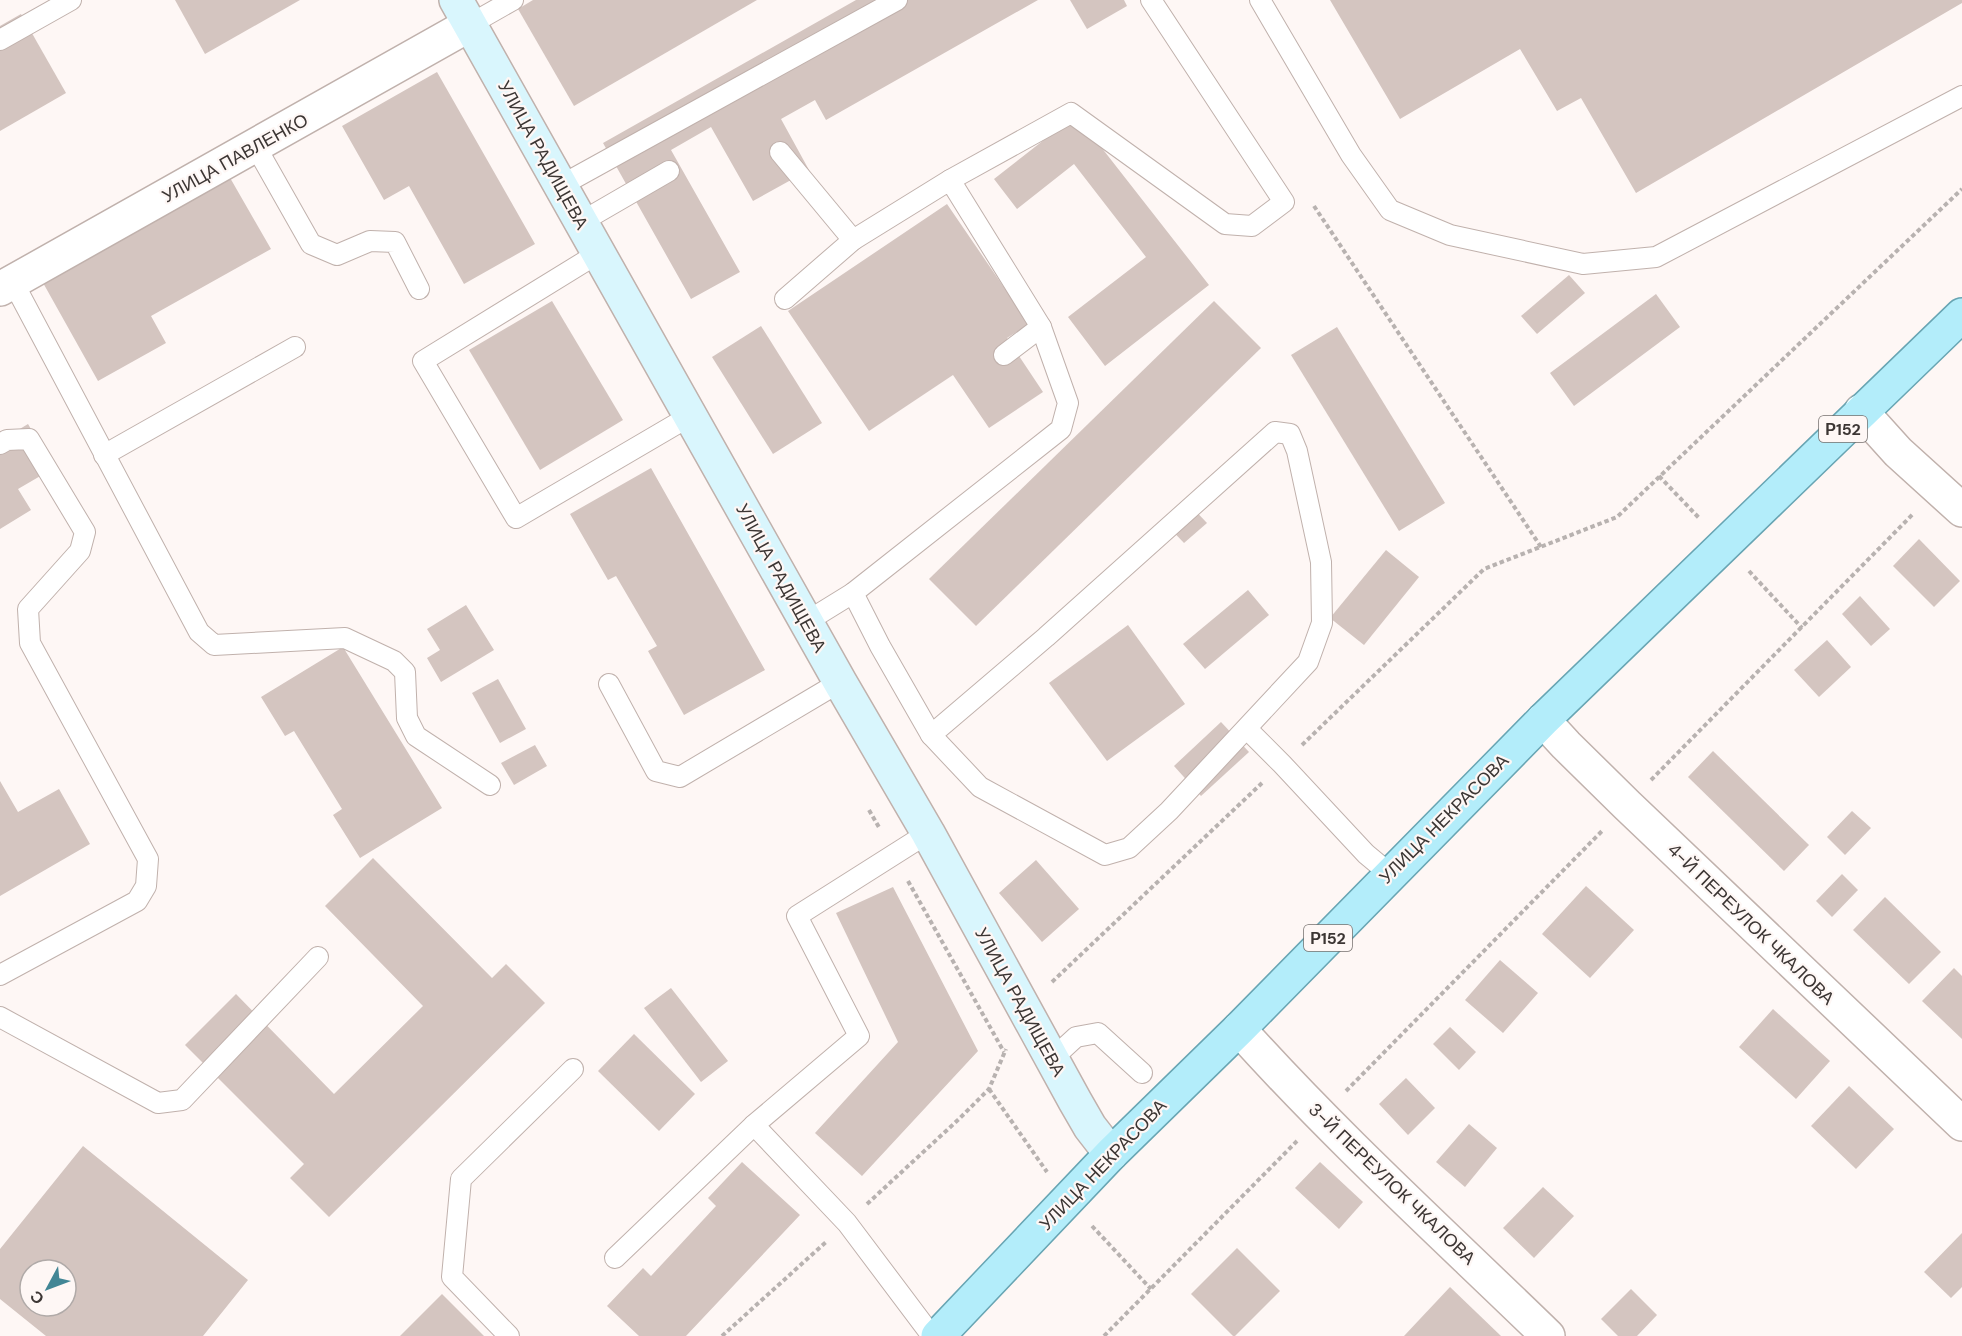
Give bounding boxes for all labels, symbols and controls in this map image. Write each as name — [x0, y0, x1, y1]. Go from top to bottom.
street label: УЛИЦА РАДИЩЕВА — [492, 76, 594, 234]
street label: УЛИЦА ПАВЛЕНКО — [158, 108, 312, 208]
road number: Р152 — [1819, 416, 1867, 442]
street label: УЛИЦА РАДИЩЕВА — [730, 499, 832, 657]
street label: УЛИЦА НЕКРАСОВА — [1374, 749, 1514, 889]
street label: 4-Й ПЕРЕУЛОК ЧКАЛОВА — [1662, 838, 1840, 1010]
street label: УЛИЦА РАДИЩЕВА — [969, 923, 1071, 1081]
road number: Р152 — [1304, 925, 1352, 951]
street label: УЛИЦА НЕКРАСОВА — [1034, 1094, 1172, 1236]
street label: 3-Й ПЕРЕУЛОК ЧКАЛОВА — [1303, 1098, 1481, 1270]
north arrow — [18, 1258, 78, 1318]
text: С — [25, 1286, 49, 1309]

